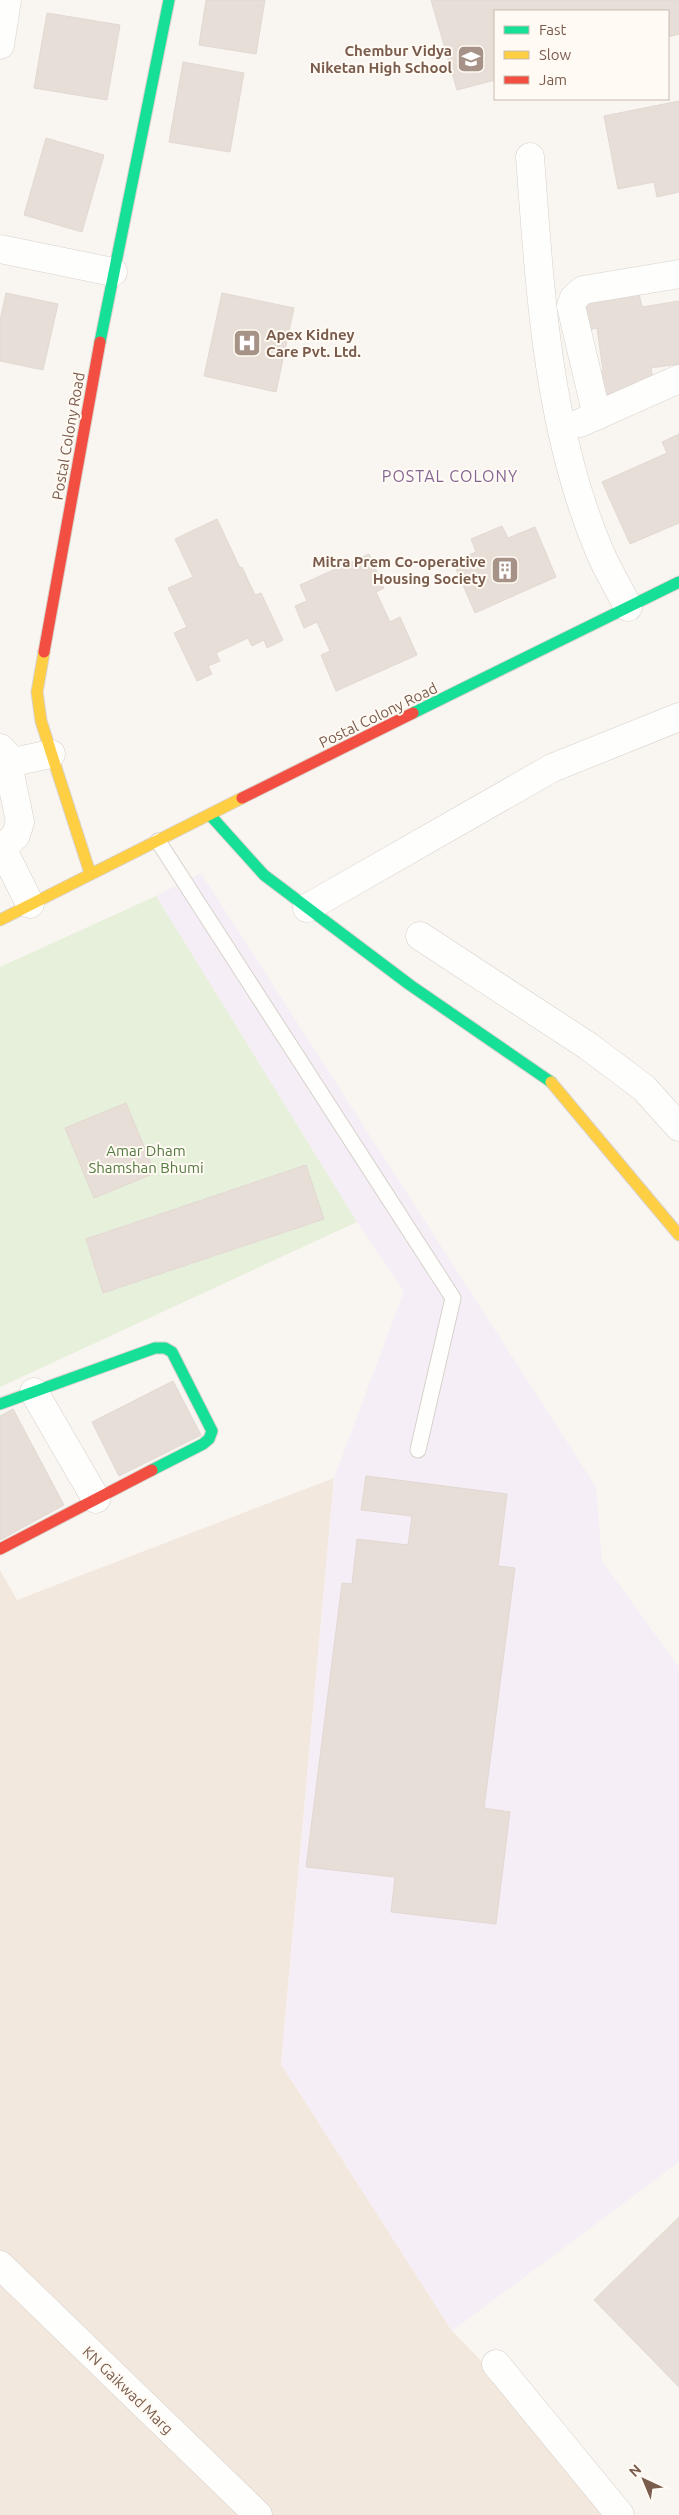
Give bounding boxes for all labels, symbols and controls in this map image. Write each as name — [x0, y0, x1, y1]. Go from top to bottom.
legend — [494, 10, 669, 100]
text: Fast — [539, 21, 567, 38]
place label: Chembur Vidya Niketan High School — [310, 42, 452, 76]
school or university icon: Chembur Vidya Niketan High School — [456, 44, 486, 74]
text: Slow — [539, 46, 572, 63]
text: Jam — [539, 71, 567, 88]
place label: Apex Kidney Care Pvt. Ltd. — [266, 326, 361, 360]
hospital icon: Apex Kidney Care Pvt. Ltd. — [232, 328, 262, 358]
street label: Postal Colony Road — [48, 371, 88, 501]
district label: POSTAL COLONY — [382, 467, 518, 485]
place label: Mitra Prem Co-operative Housing Society — [312, 553, 486, 587]
building icon: Mitra Prem Co-operative Housing Society — [490, 555, 520, 585]
street label: Postal Colony Road — [316, 679, 440, 751]
park label: Amar Dham Shamshan Bhumi — [88, 1142, 204, 1176]
street label: KN Gaikwad Marg — [79, 2343, 177, 2437]
north arrow — [619, 2455, 669, 2505]
text: N — [626, 2461, 644, 2480]

